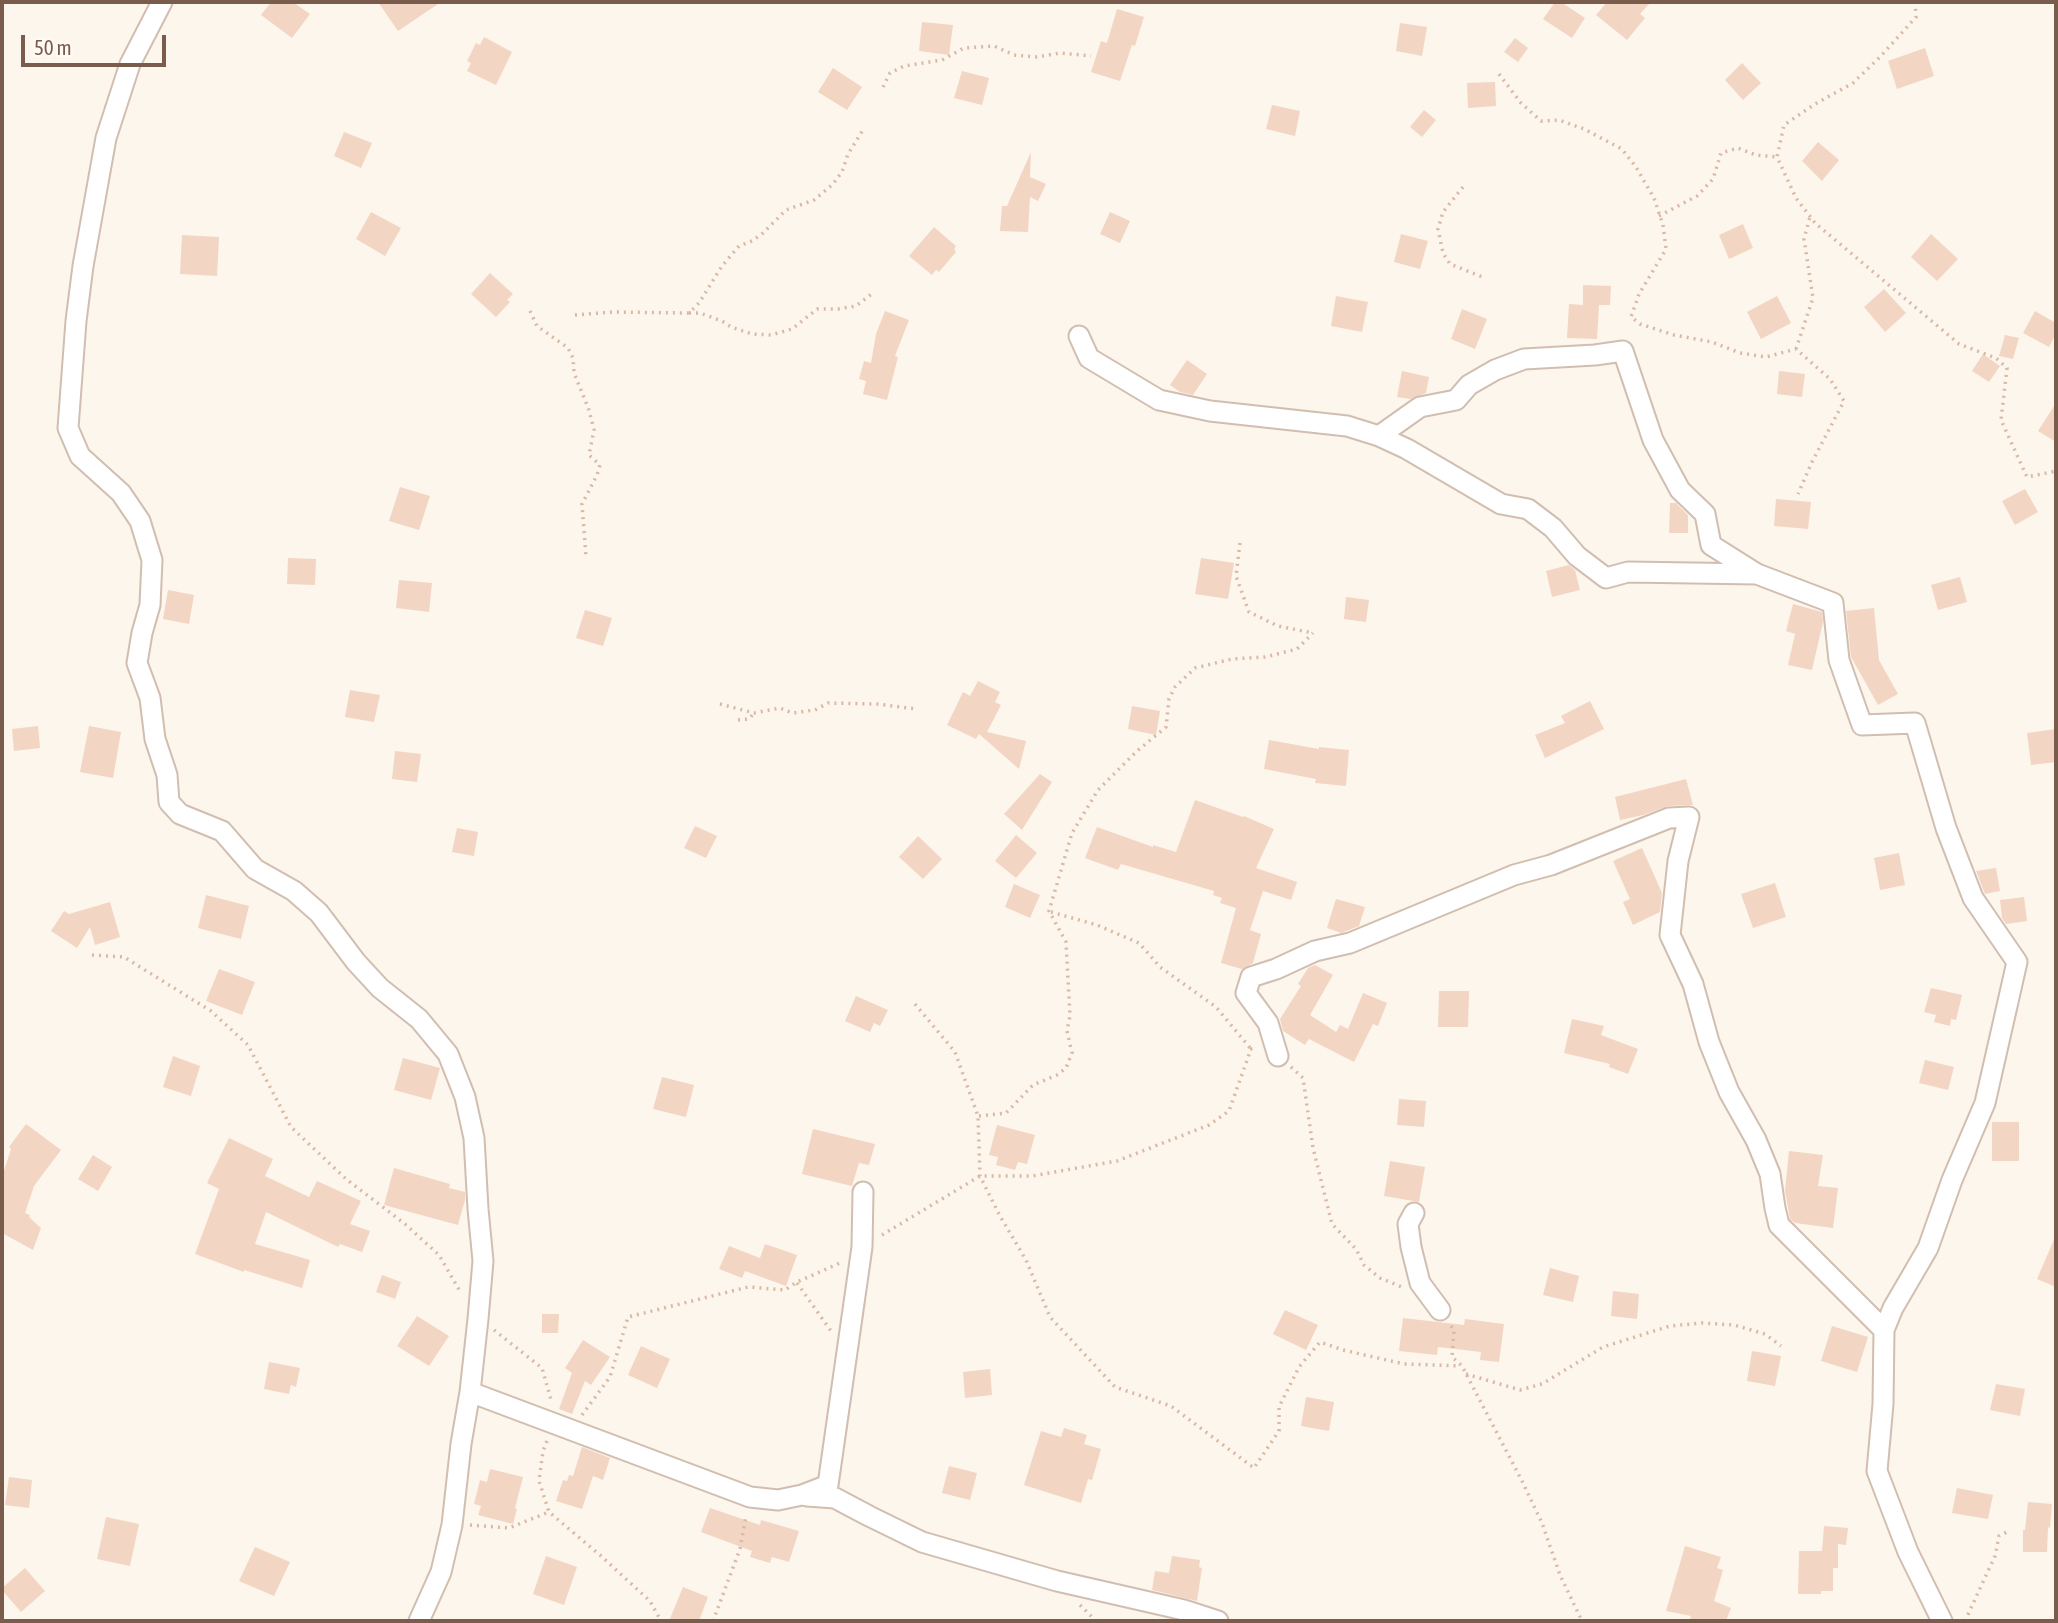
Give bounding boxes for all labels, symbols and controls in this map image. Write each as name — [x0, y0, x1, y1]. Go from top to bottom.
scale bar — [24, 21, 170, 65]
text: 50 m — [34, 35, 72, 59]

